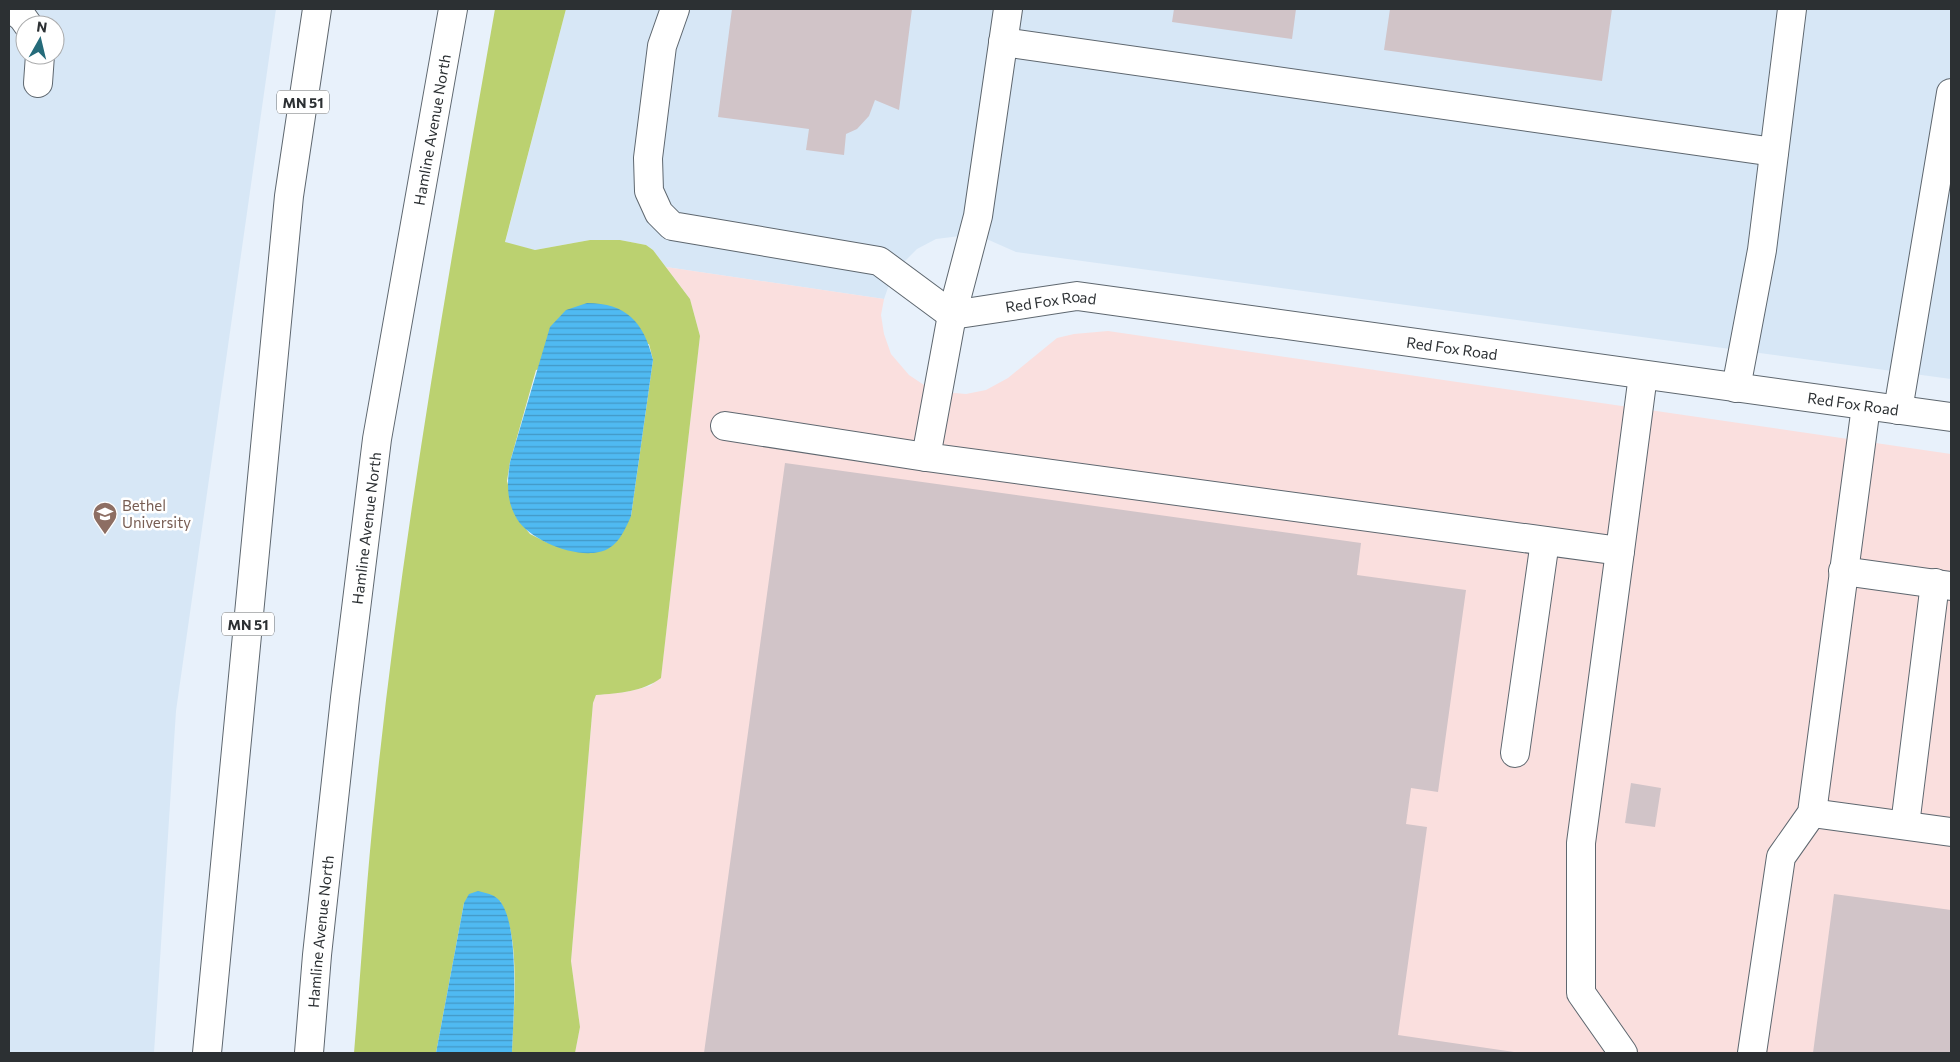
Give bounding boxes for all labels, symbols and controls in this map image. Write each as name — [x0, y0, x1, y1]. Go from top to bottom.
north arrow — [15, 15, 65, 65]
text: N — [35, 17, 48, 36]
street label: Hamline Avenue North — [409, 53, 454, 207]
road number: MN 51 — [277, 90, 329, 114]
street label: Red Fox Road — [1004, 287, 1098, 316]
street label: Red Fox Road — [1405, 333, 1499, 363]
street label: Red Fox Road — [1806, 388, 1900, 419]
street label: Hamline Avenue North — [348, 451, 384, 605]
place label: Bethel University — [122, 496, 191, 531]
school or university icon: Bethel University — [92, 501, 118, 535]
road number: MN 51 — [222, 612, 274, 636]
street label: Hamline Avenue North — [304, 854, 337, 1009]

